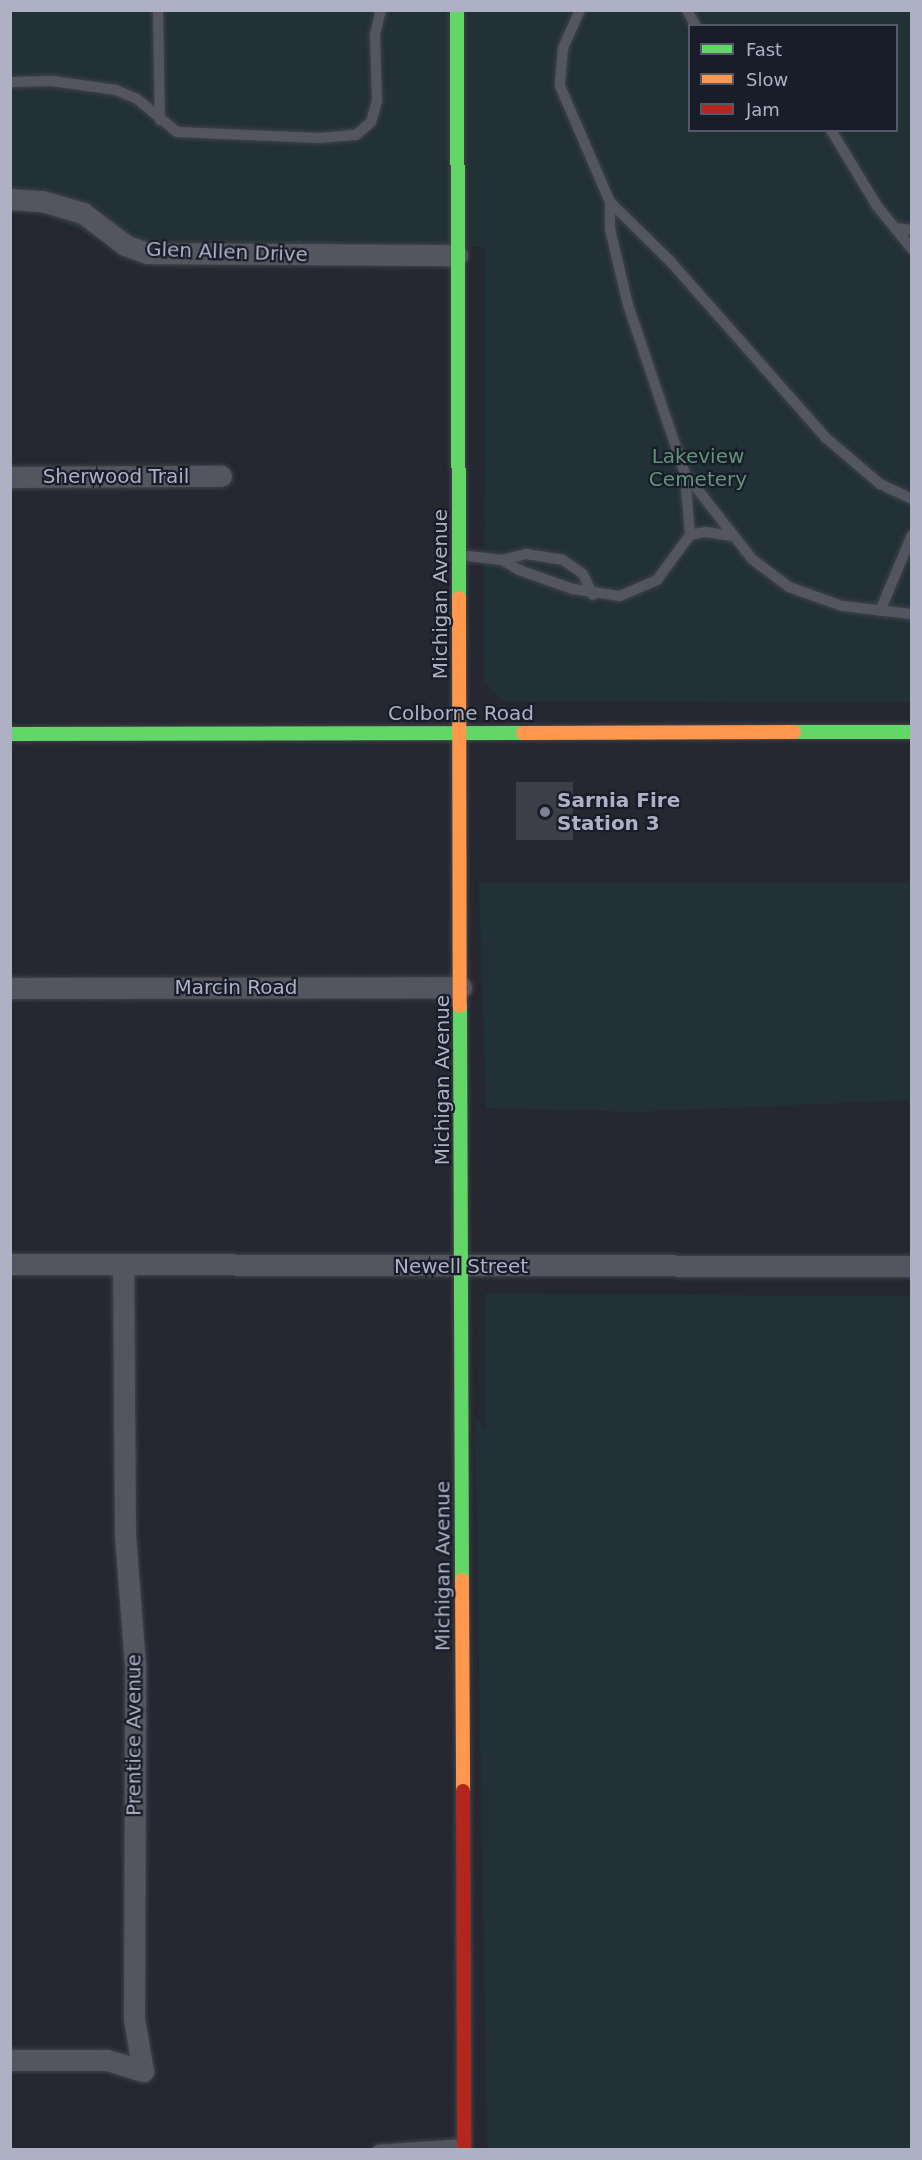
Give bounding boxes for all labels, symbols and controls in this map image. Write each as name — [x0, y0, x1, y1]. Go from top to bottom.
legend — [688, 24, 898, 132]
text: Fast — [746, 39, 782, 60]
text: Slow — [746, 69, 788, 90]
text: Jam — [746, 99, 780, 120]
street label: Glen Allen Drive — [146, 237, 308, 267]
park label: Lakeview Cemetery — [649, 445, 747, 492]
street label: Sherwood Trail — [43, 464, 189, 488]
street label: Michigan Avenue — [428, 509, 452, 679]
street label: Colborne Road — [388, 701, 534, 725]
place label: Sarnia Fire Station 3 — [557, 789, 680, 836]
marker: Sarnia Fire Station 3 — [538, 805, 552, 819]
street label: Marcin Road — [174, 975, 298, 999]
street label: Michigan Avenue — [430, 995, 454, 1165]
street label: Newell Street — [394, 1254, 528, 1278]
street label: Michigan Avenue — [431, 1481, 455, 1651]
street label: Prentice Avenue — [122, 1654, 146, 1816]

